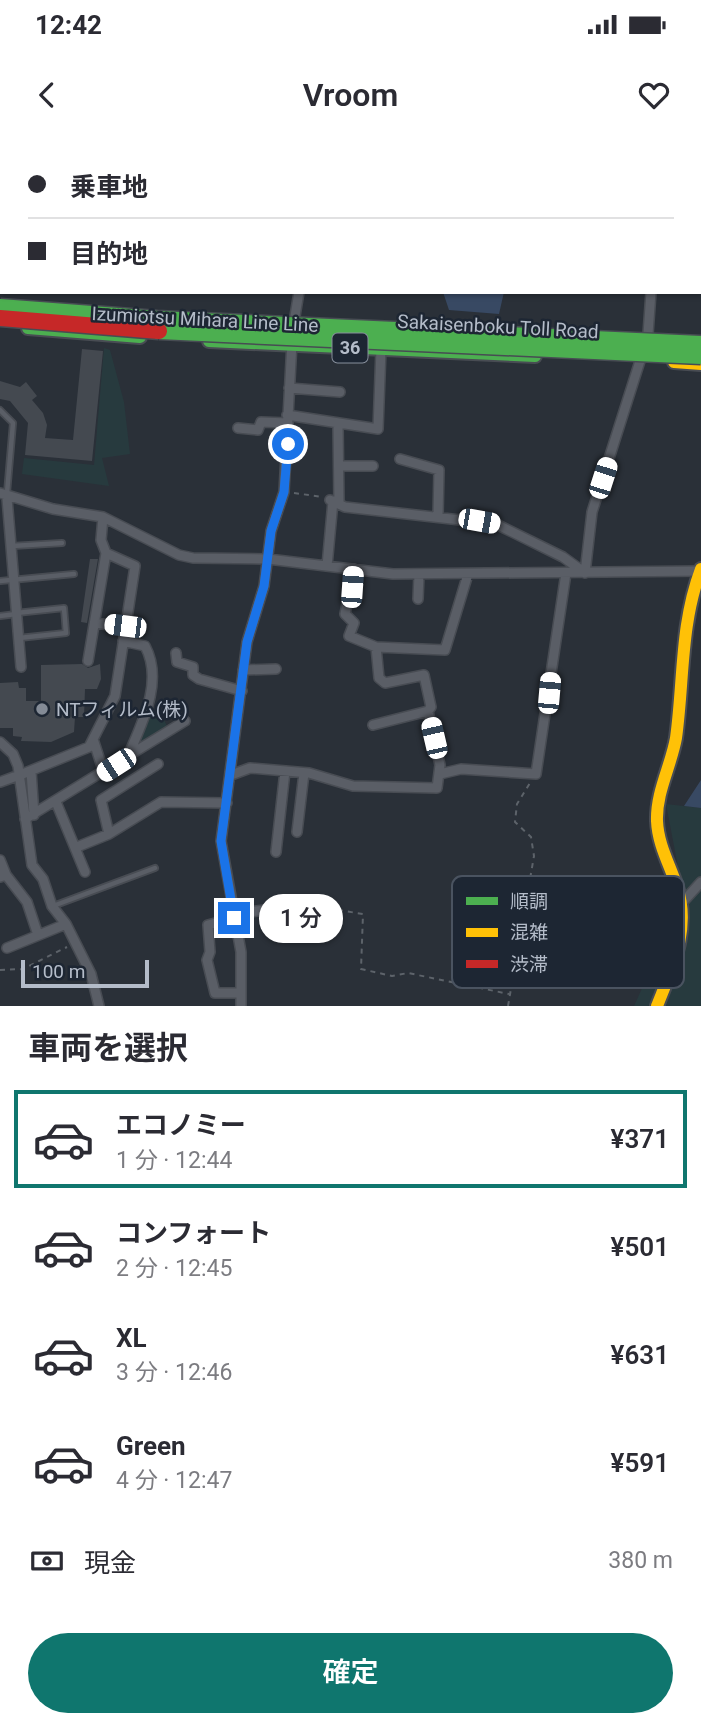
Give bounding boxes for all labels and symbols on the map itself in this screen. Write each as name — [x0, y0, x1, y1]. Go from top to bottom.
street label: Izumiotsu Mihara Line Line — [91, 302, 319, 337]
street label: Sakaisenboku Toll Road — [397, 310, 599, 343]
road number: 36 — [332, 334, 368, 363]
route start — [272, 428, 304, 460]
car — [587, 455, 620, 501]
car — [457, 507, 502, 535]
car — [341, 565, 364, 609]
car — [103, 613, 148, 639]
car — [537, 671, 562, 715]
place label: NTフィルム(株) — [56, 698, 188, 721]
marker: NTフィルム(株) — [34, 701, 50, 717]
car — [420, 715, 449, 761]
car — [93, 745, 140, 785]
legend — [452, 876, 684, 988]
text: 順調 — [510, 890, 548, 913]
callout: 1 分 — [258, 894, 342, 942]
route end — [218, 902, 250, 934]
text: 混雑 — [510, 921, 548, 944]
text: 渋滞 — [510, 953, 548, 976]
scale bar — [21, 957, 149, 989]

